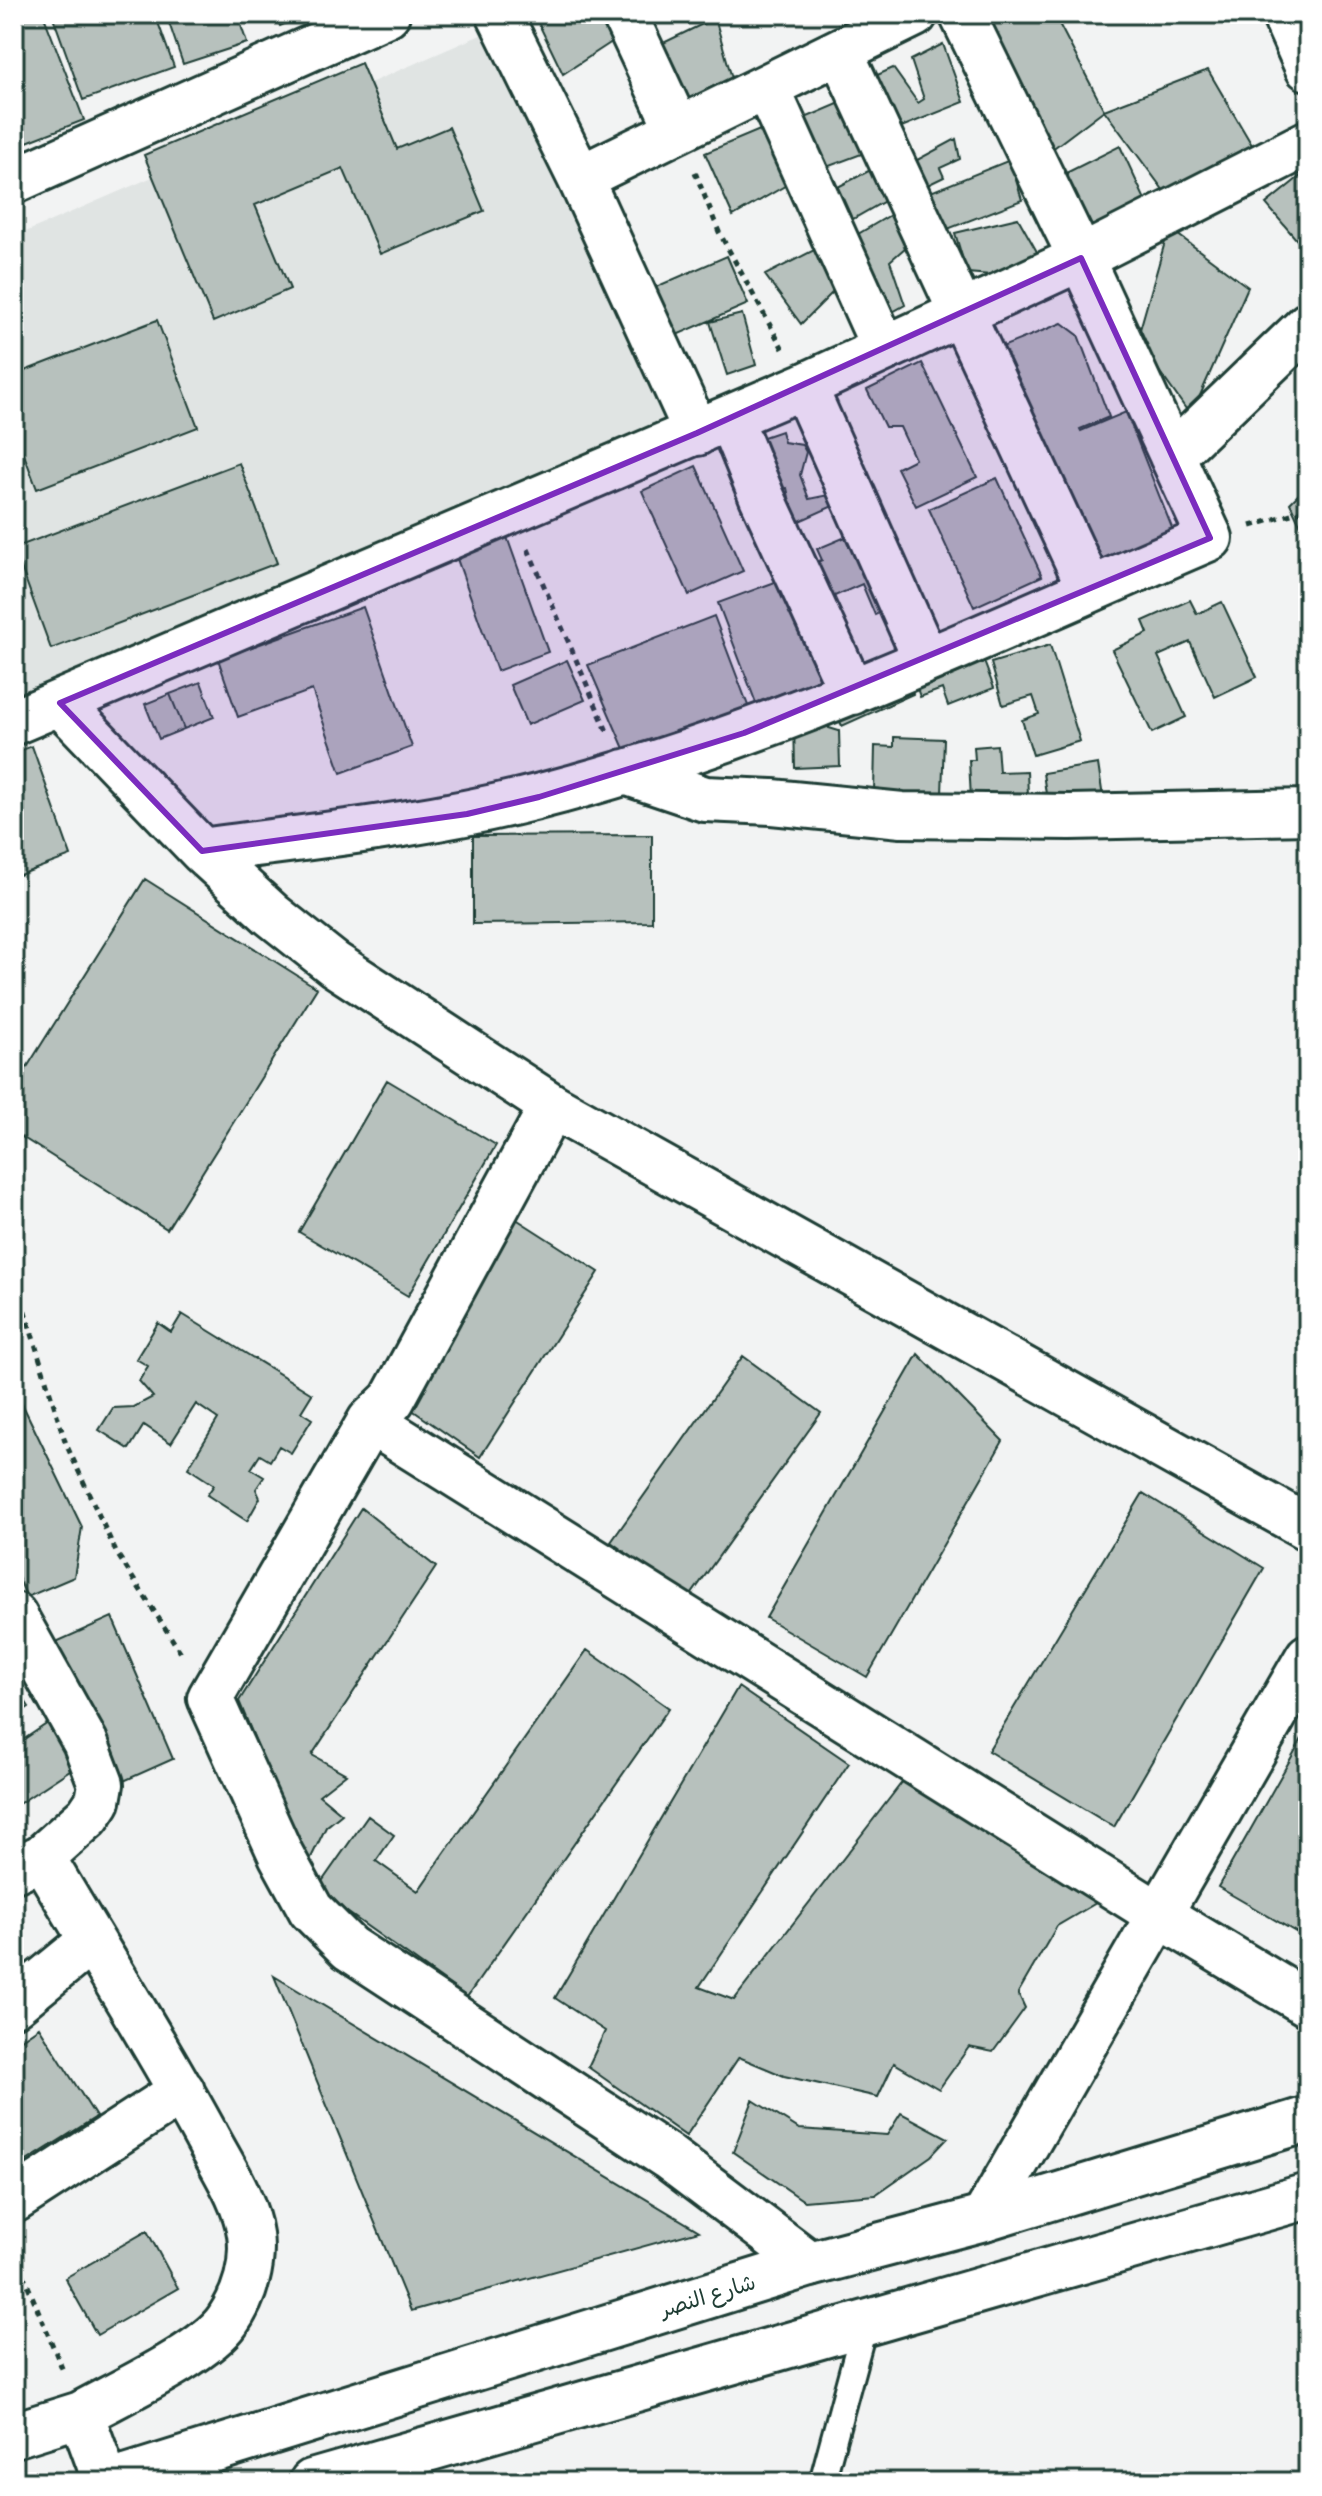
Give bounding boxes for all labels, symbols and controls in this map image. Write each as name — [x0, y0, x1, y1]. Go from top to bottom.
street label: شارع النصر — [655, 2268, 759, 2325]

